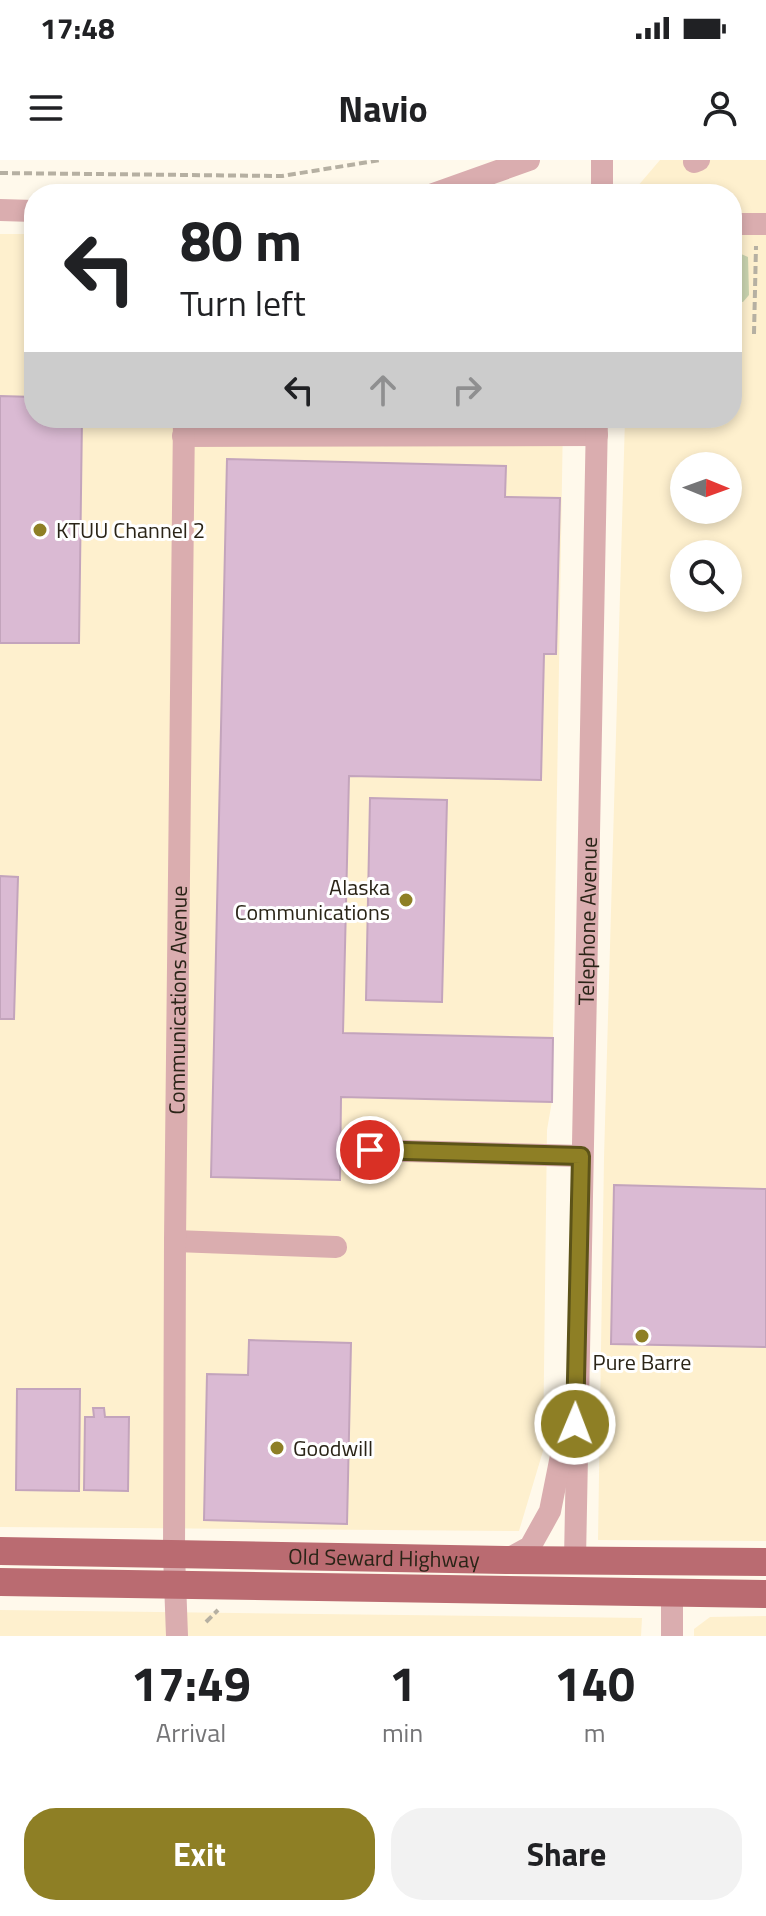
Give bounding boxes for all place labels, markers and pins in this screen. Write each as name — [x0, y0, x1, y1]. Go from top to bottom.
place label: KTUU Channel 2 — [56, 513, 205, 547]
marker: KTUU Channel 2 — [31, 521, 49, 539]
place label: Alaska Communications — [235, 870, 390, 929]
marker: Alaska Communications — [397, 891, 415, 909]
pin — [336, 1116, 404, 1184]
marker: Pure Barre — [633, 1327, 651, 1345]
place label: Pure Barre — [593, 1345, 691, 1379]
place label: Goodwill — [293, 1431, 373, 1465]
marker: Goodwill — [268, 1439, 286, 1457]

